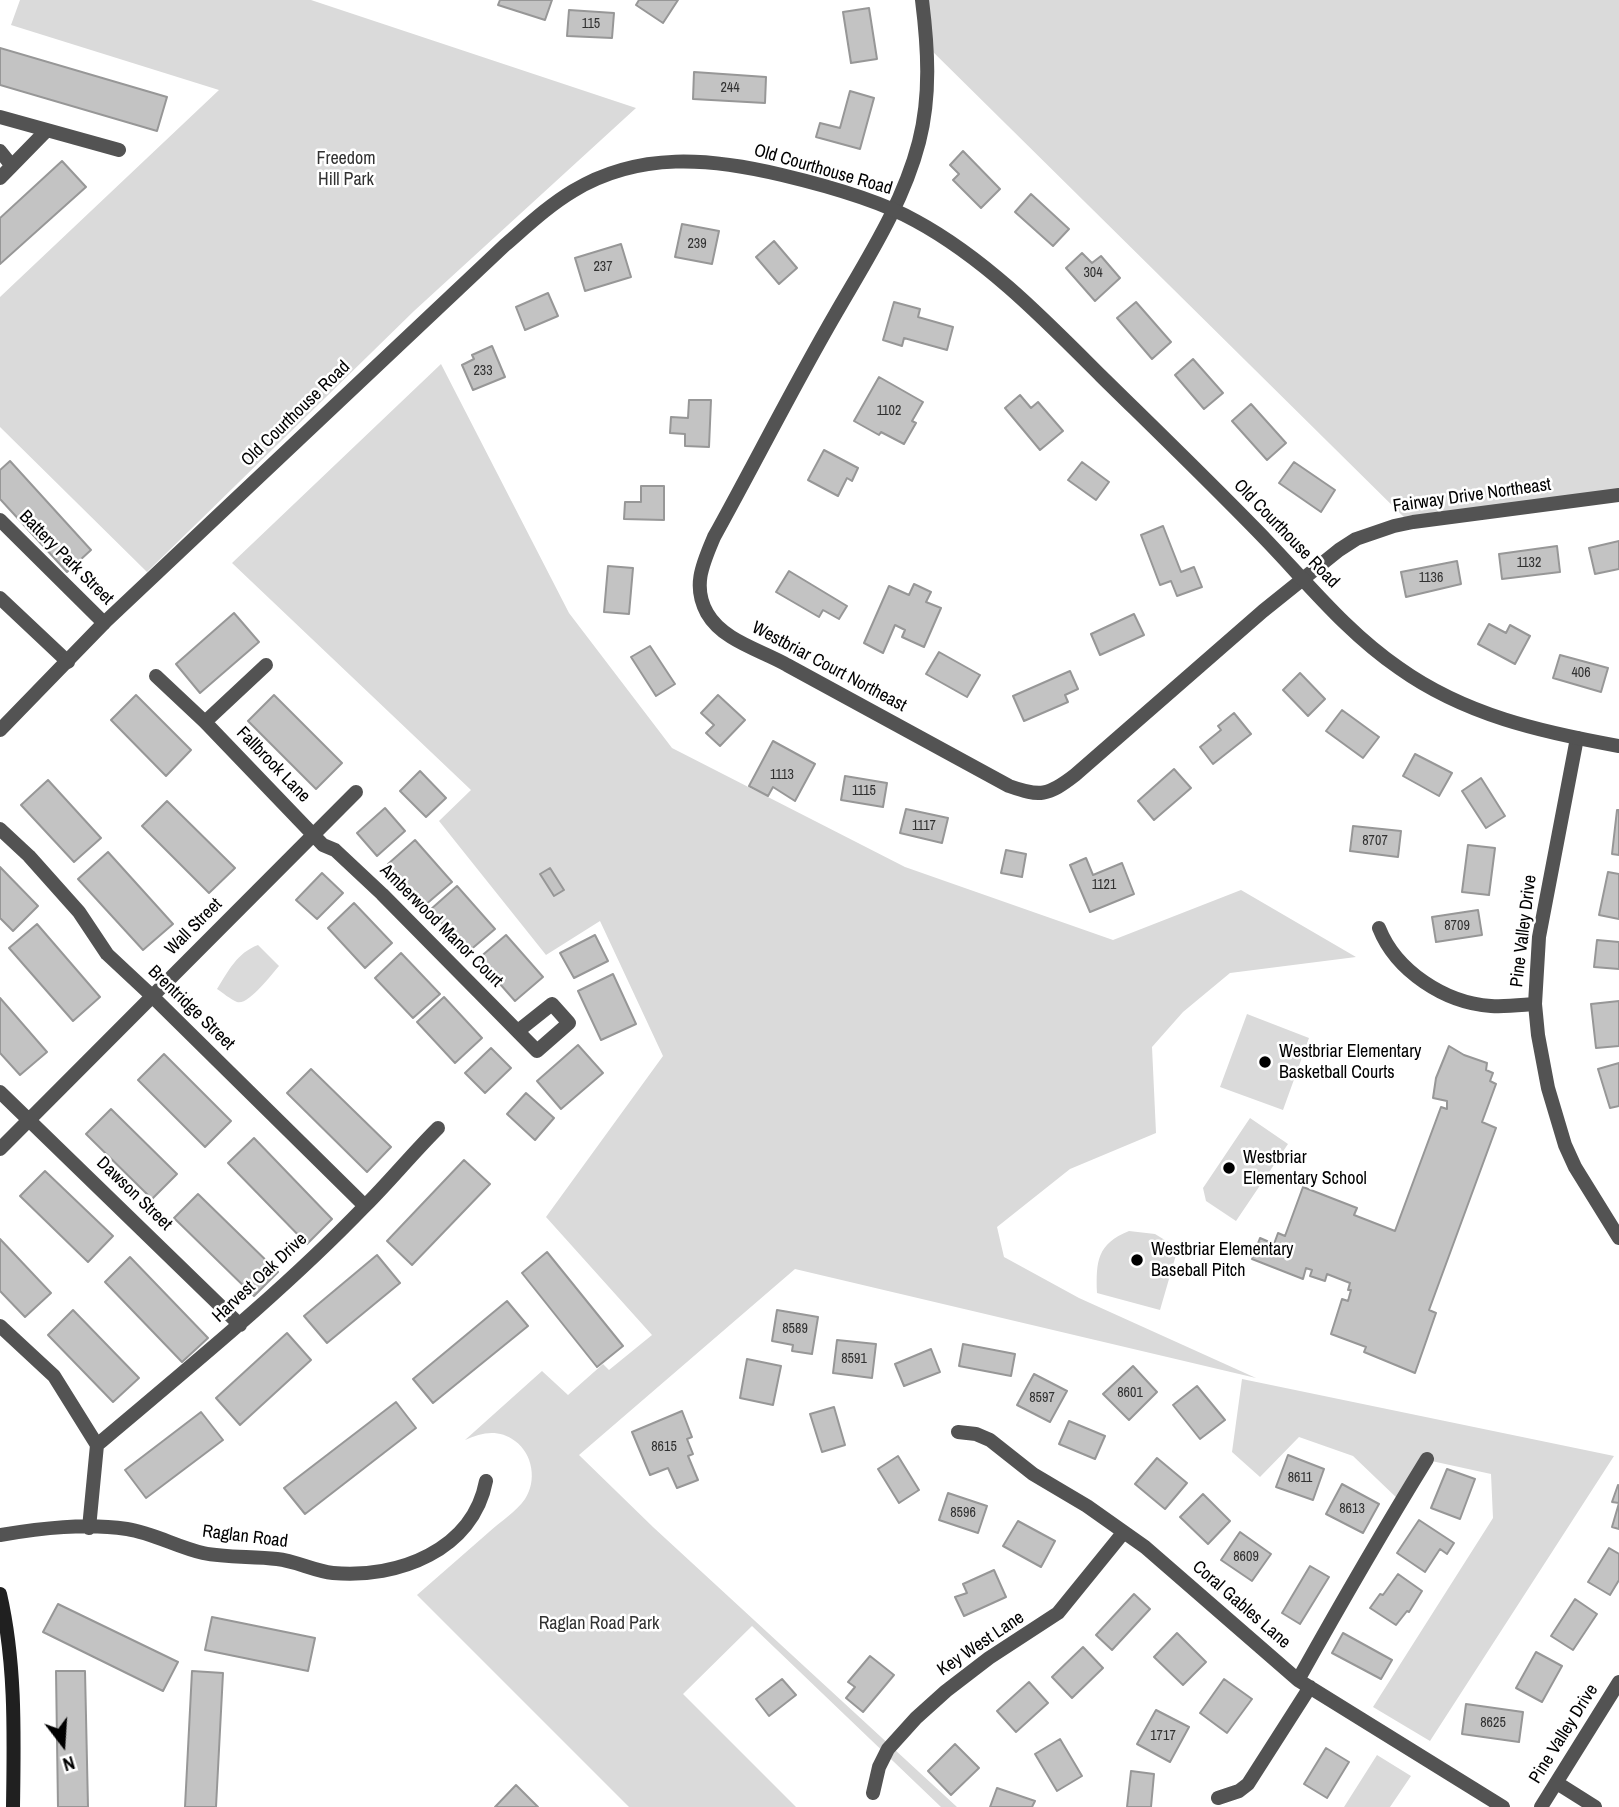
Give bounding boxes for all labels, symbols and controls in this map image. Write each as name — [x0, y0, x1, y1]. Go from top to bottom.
house number: 115 — [582, 16, 600, 32]
house number: 244 — [720, 80, 740, 96]
street label: Old Courthouse Road — [751, 140, 895, 200]
park label: Freedom Hill Park — [316, 148, 376, 190]
house number: 239 — [687, 236, 707, 252]
house number: 237 — [593, 259, 613, 275]
house number: 304 — [1083, 265, 1103, 281]
street label: Old Courthouse Road — [237, 357, 355, 471]
house number: 233 — [473, 363, 493, 379]
house number: 1102 — [877, 403, 901, 419]
street label: Fairway Drive Northeast — [1392, 474, 1552, 518]
street label: Old Courthouse Road — [1229, 475, 1343, 593]
street label: Battery Park Street — [14, 506, 118, 610]
house number: 1132 — [1517, 555, 1541, 571]
house number: 1136 — [1419, 570, 1443, 586]
street label: Westbriar Court Northeast — [748, 617, 910, 717]
house number: 406 — [1571, 665, 1591, 681]
street label: Fallbrook Lane — [232, 723, 314, 807]
house number: 1113 — [770, 767, 794, 783]
house number: 1115 — [852, 783, 876, 799]
house number: 1117 — [912, 818, 936, 834]
house number: 8707 — [1362, 833, 1388, 849]
street label: Amberwood Manor Court — [375, 860, 507, 992]
street label: Pine Valley Drive — [1506, 874, 1542, 988]
house number: 1121 — [1092, 877, 1116, 893]
street label: Wall Street — [161, 894, 227, 960]
house number: 8709 — [1444, 918, 1470, 934]
street label: Brentridge Street — [143, 961, 239, 1055]
place label: Westbriar Elementary Basketball Courts — [1279, 1041, 1421, 1084]
marker: Westbriar Elementary Basketball Courts — [1257, 1054, 1273, 1070]
place label: Westbriar Elementary School — [1243, 1147, 1367, 1190]
street label: Dawson Street — [92, 1153, 176, 1235]
marker: Westbriar Elementary School — [1221, 1160, 1237, 1176]
street label: Harvest Oak Drive — [208, 1229, 312, 1327]
place label: Westbriar Elementary Baseball Pitch — [1151, 1239, 1293, 1282]
marker: Westbriar Elementary Baseball Pitch — [1129, 1252, 1145, 1268]
house number: 8589 — [782, 1321, 808, 1337]
house number: 8591 — [841, 1351, 867, 1367]
house number: 8601 — [1117, 1385, 1143, 1401]
house number: 8597 — [1029, 1390, 1055, 1406]
house number: 8615 — [651, 1439, 677, 1455]
house number: 8611 — [1288, 1470, 1312, 1486]
house number: 8613 — [1339, 1501, 1365, 1517]
house number: 8596 — [950, 1505, 976, 1521]
street label: Raglan Road — [201, 1521, 289, 1553]
house number: 8609 — [1233, 1549, 1259, 1565]
street label: Coral Gables Lane — [1187, 1556, 1295, 1654]
street label: Key West Lane — [934, 1607, 1028, 1681]
park label: Raglan Road Park — [539, 1613, 659, 1635]
street label: Pine Valley Drive — [1525, 1680, 1603, 1788]
north arrow — [28, 1709, 98, 1779]
house number: 8625 — [1480, 1715, 1506, 1731]
house number: 1717 — [1150, 1728, 1176, 1744]
text: N — [60, 1750, 78, 1778]

